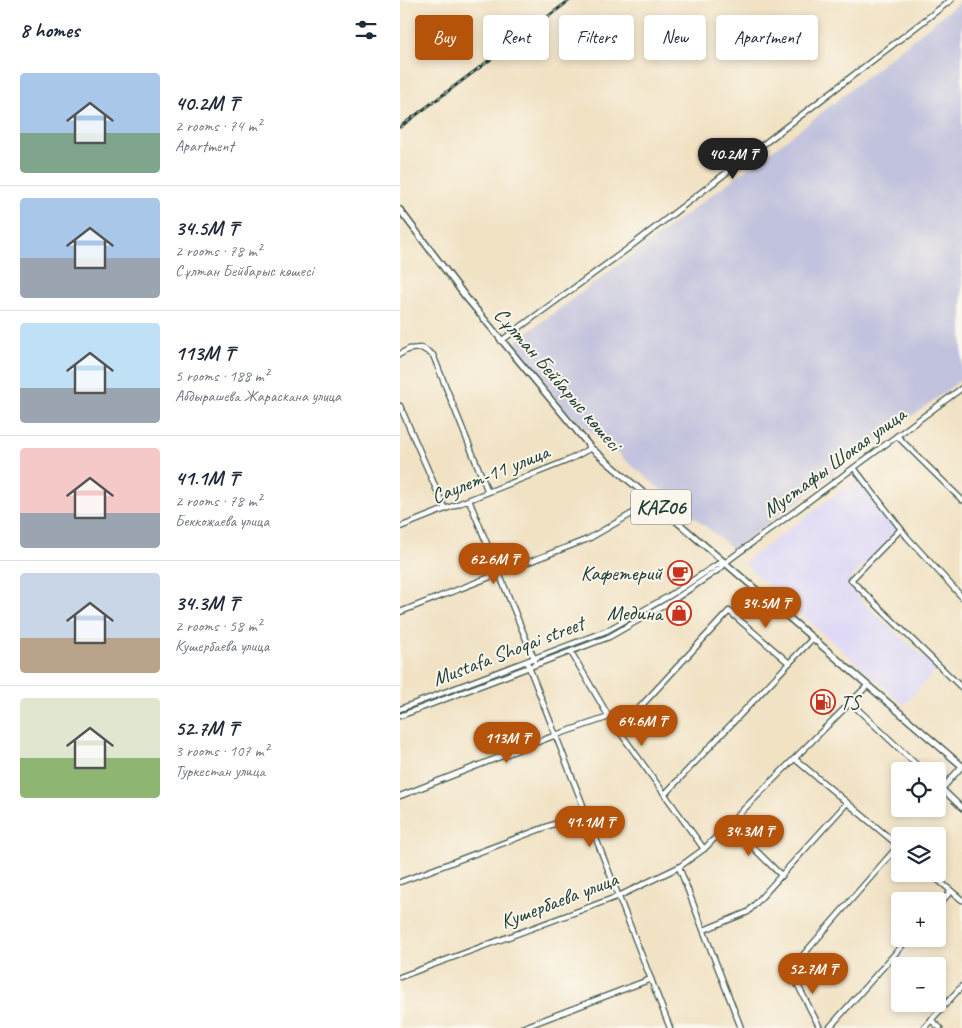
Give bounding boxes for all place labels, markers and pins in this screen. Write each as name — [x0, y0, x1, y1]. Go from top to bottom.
pin: 40.2M ₸ — [687, 138, 779, 180]
pin: 62.6M ₸ — [448, 542, 540, 585]
place label: Кафетерий — [581, 560, 663, 586]
cafe icon: Кафетерий — [667, 560, 693, 586]
pin: 34.5M ₸ — [720, 586, 812, 629]
place label: Медина — [607, 600, 664, 626]
shop icon: Медина — [666, 600, 692, 626]
fuel station icon: TS — [810, 689, 836, 715]
place label: TS — [840, 689, 862, 715]
pin: 64.6M ₸ — [596, 704, 688, 747]
pin: 113M ₸ — [466, 722, 548, 764]
pin: 41.1M ₸ — [544, 806, 636, 848]
pin: 34.3M ₸ — [703, 814, 795, 857]
pin: 52.7M ₸ — [767, 952, 859, 995]

